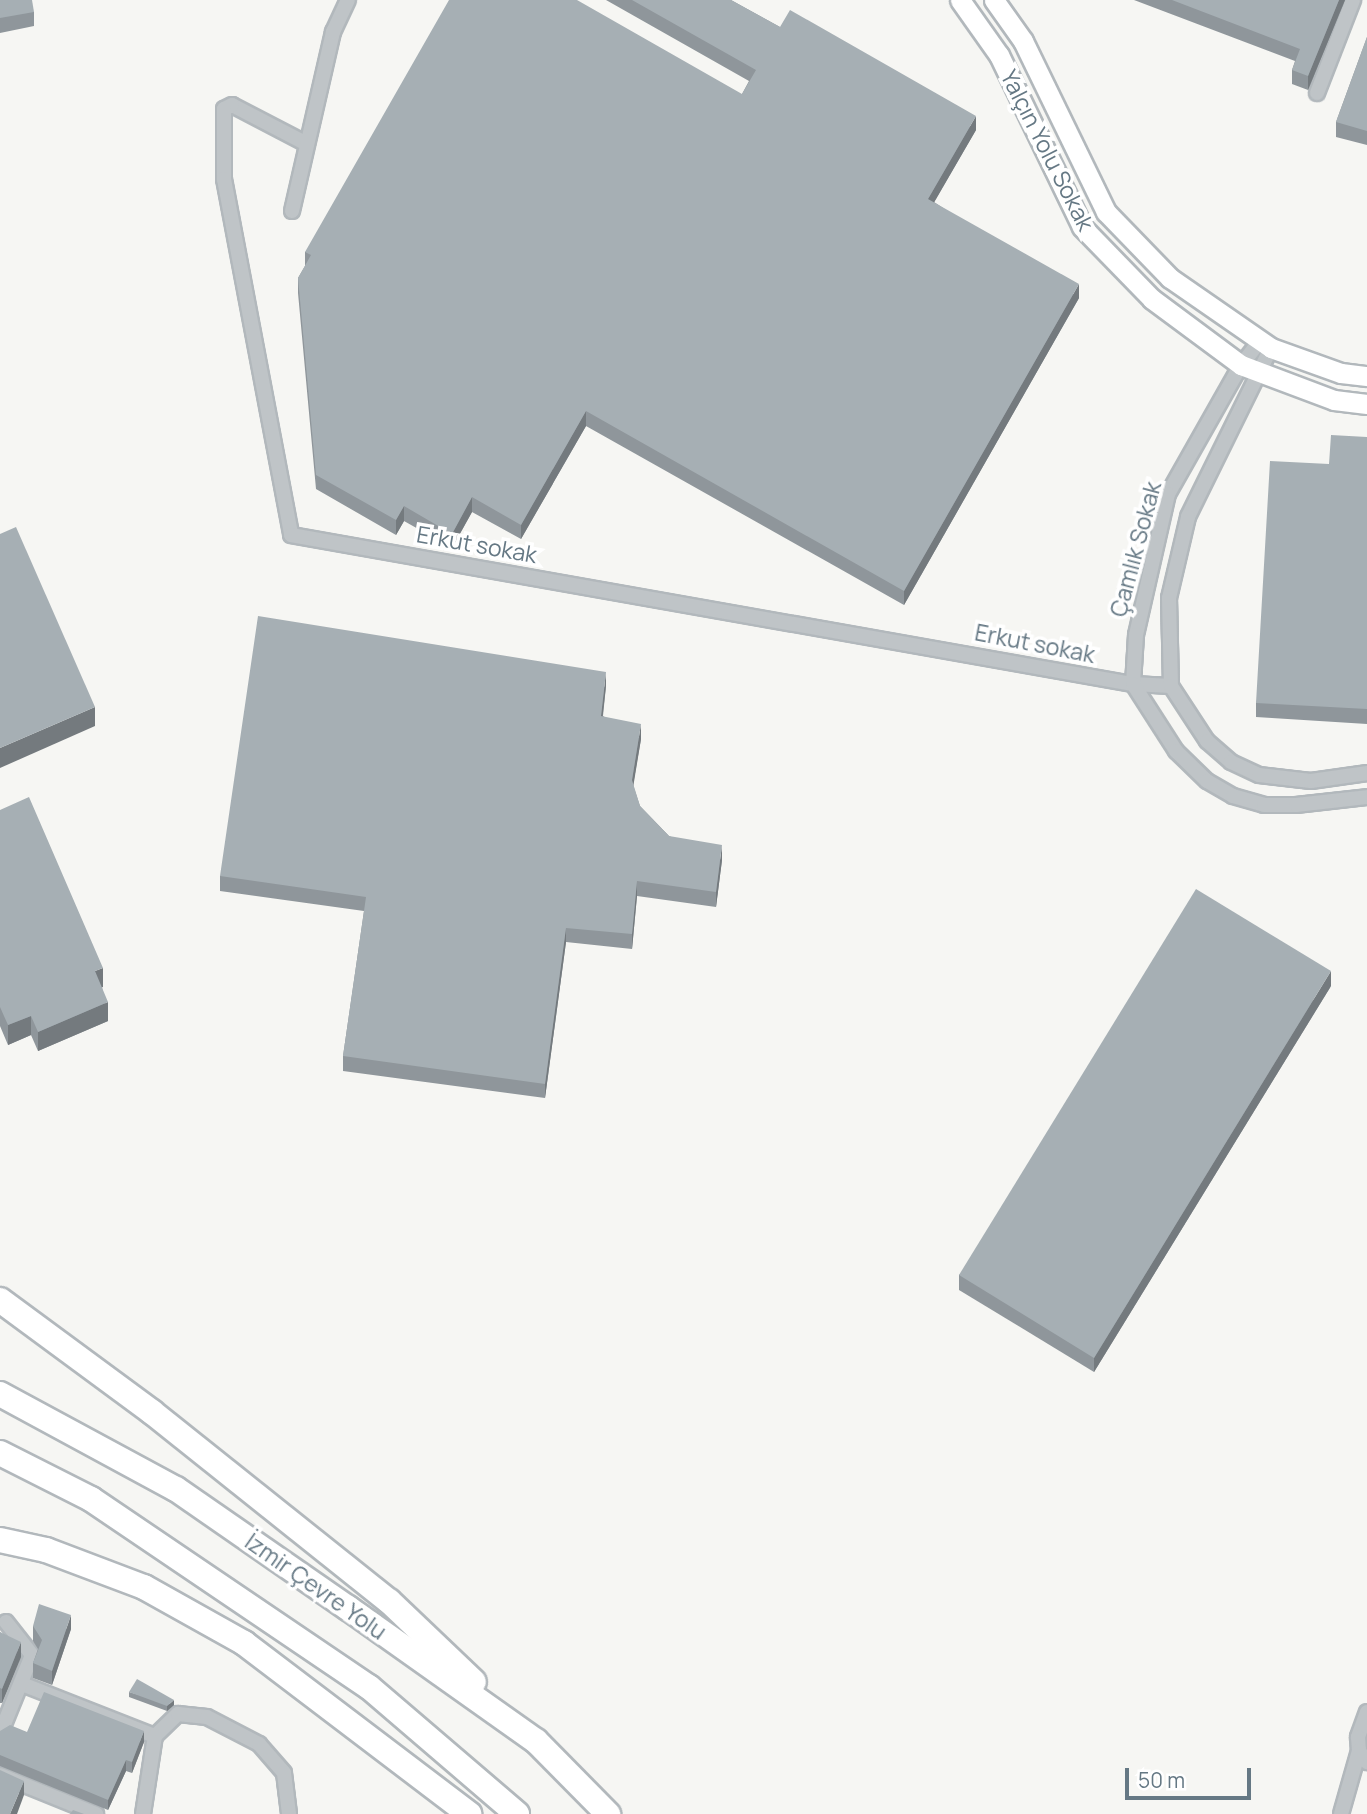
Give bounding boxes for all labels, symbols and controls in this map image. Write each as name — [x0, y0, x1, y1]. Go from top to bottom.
street label: Yalçın Yolu Sokak — [996, 65, 1100, 235]
street label: Çamlık Sokak — [1104, 478, 1166, 620]
street label: Erkut sokak — [415, 520, 539, 568]
street label: Erkut sokak — [973, 618, 1097, 668]
street label: İzmir Çevre Yolu — [240, 1527, 392, 1645]
scale bar — [1129, 1755, 1255, 1799]
text: 50 m — [1138, 1766, 1185, 1794]

